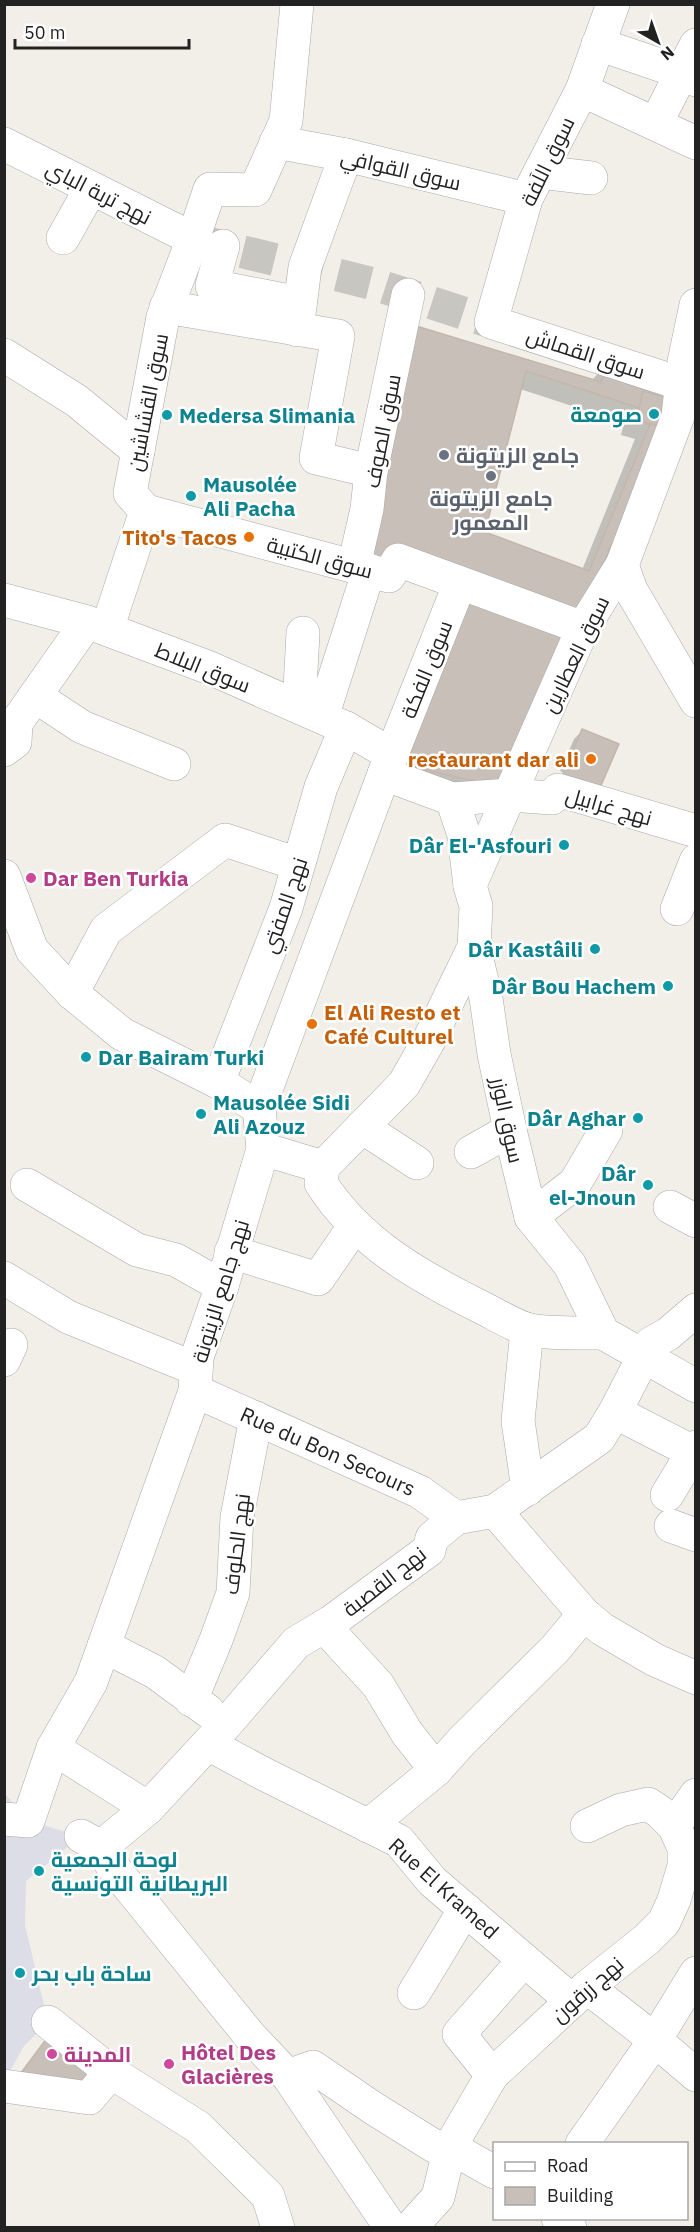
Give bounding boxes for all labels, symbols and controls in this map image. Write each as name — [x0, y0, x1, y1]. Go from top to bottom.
scale bar — [15, 12, 189, 50]
north arrow — [628, 12, 688, 72]
text: 50 m — [24, 21, 66, 44]
text: N — [657, 42, 679, 65]
street label: سوق اللَفة — [513, 112, 581, 210]
street label: سوق القوافي — [338, 142, 464, 199]
street label: نهج تربة الباي — [40, 153, 157, 233]
street label: سوق القماش — [523, 321, 649, 385]
street label: سوق القشاشين — [120, 331, 174, 473]
street label: سوق الصوف — [357, 372, 407, 490]
place label: صومعة — [570, 400, 642, 428]
place label: Medersa Slimania — [179, 401, 355, 429]
marker: صومعة — [647, 407, 661, 421]
marker: Medersa Slimania — [160, 408, 174, 422]
place label: جامع الزيتونة — [456, 441, 579, 470]
marker: جامع الزيتونة — [437, 448, 451, 462]
marker: جامع الزيتونة المعمور — [484, 469, 498, 483]
place label: Mausolée Ali Pacha — [203, 470, 297, 522]
place label: جامع الزيتونة المعمور — [429, 484, 553, 536]
marker: Mausolée Ali Pacha — [184, 489, 198, 503]
place label: Tito's Tacos — [122, 523, 237, 551]
street label: سوق الكتبية — [264, 529, 376, 585]
marker: Tito's Tacos — [242, 530, 256, 544]
street label: سوق العطارين — [535, 591, 615, 717]
street label: سوق الفكة — [394, 616, 458, 722]
street label: سوق البلاط — [151, 635, 255, 699]
place label: restaurant dar ali — [408, 745, 579, 773]
marker: restaurant dar ali — [584, 752, 598, 766]
street label: نهج غرابيل — [562, 780, 655, 833]
place label: Dâr El-'Asfouri — [409, 831, 552, 859]
marker: Dâr El-'Asfouri — [557, 838, 571, 852]
street label: نهج المفتي — [254, 853, 316, 958]
place label: Dar Ben Turkia — [43, 864, 189, 892]
marker: Dar Ben Turkia — [24, 871, 38, 885]
place label: Dâr Kastâili — [468, 935, 583, 963]
marker: Dâr Kastâili — [588, 942, 602, 956]
place label: Dâr Bou Hachem — [492, 972, 656, 1000]
marker: Dâr Bou Hachem — [661, 979, 675, 993]
place label: El Ali Resto et Café Culturel — [324, 998, 460, 1050]
marker: El Ali Resto et Café Culturel — [305, 1017, 319, 1031]
place label: Dar Bairam Turki — [98, 1043, 264, 1071]
marker: Dar Bairam Turki — [79, 1050, 93, 1064]
street label: سوق الوزر — [485, 1073, 531, 1166]
place label: Mausolée Sidi Ali Azouz — [213, 1088, 350, 1140]
place label: Dâr Aghar — [527, 1104, 627, 1132]
marker: Mausolée Sidi Ali Azouz — [194, 1107, 208, 1121]
marker: Dâr Aghar — [631, 1111, 645, 1125]
place label: Dâr el-Jnoun — [549, 1159, 637, 1211]
marker: Dâr el-Jnoun — [641, 1178, 655, 1192]
street label: نهج جامع الزيتونة — [185, 1216, 256, 1366]
street label: Rue du Bon Secours — [236, 1400, 420, 1502]
street label: نهج الحلوف — [216, 1492, 257, 1596]
street label: نهج القصبة — [336, 1540, 432, 1623]
street label: Rue El Kramed — [383, 1831, 505, 1945]
place label: لوحة الجمعية البريطانية التونسية — [51, 1845, 228, 1897]
marker: لوحة الجمعية البريطانية التونسية — [32, 1864, 46, 1878]
street label: نهج زرقون — [545, 1950, 630, 2029]
place label: ساحة باب بحر — [31, 1959, 152, 1987]
marker: ساحة باب بحر — [13, 1966, 27, 1980]
place label: Hôtel Des Glacières — [181, 2038, 276, 2090]
place label: المدينة — [64, 2040, 131, 2068]
marker: المدينة — [45, 2047, 59, 2061]
marker: Hôtel Des Glacières — [162, 2057, 176, 2071]
legend — [493, 2142, 688, 2220]
text: Road — [547, 2154, 588, 2177]
text: Building — [547, 2184, 614, 2207]

